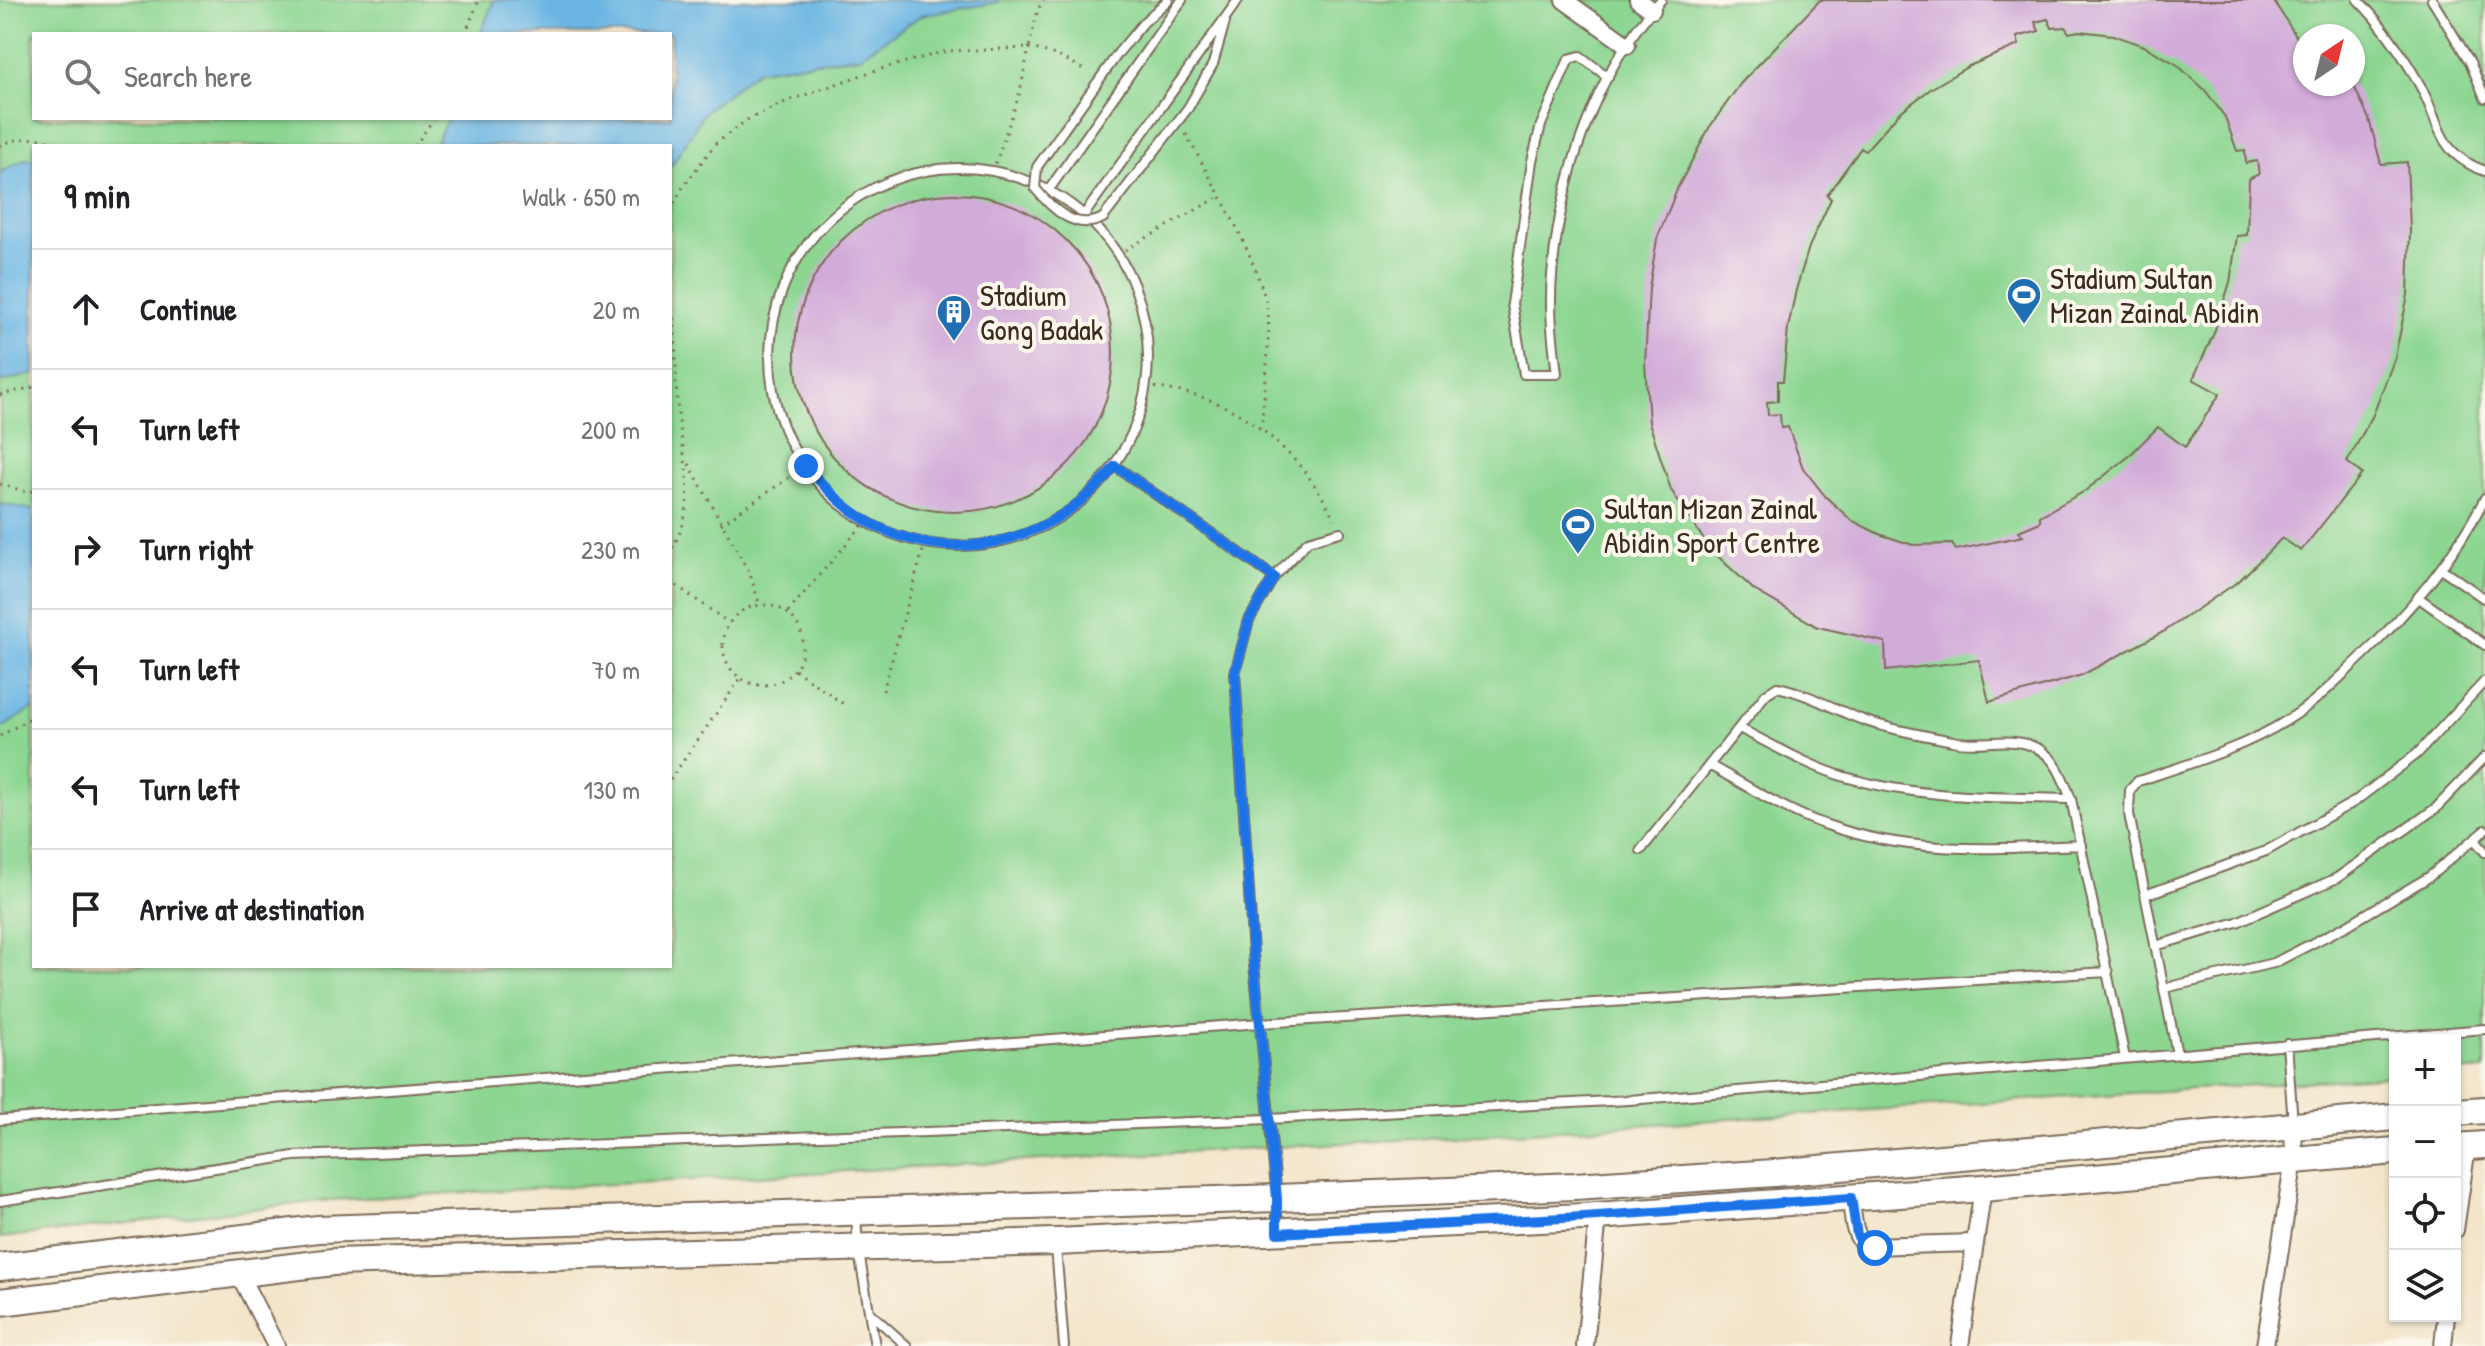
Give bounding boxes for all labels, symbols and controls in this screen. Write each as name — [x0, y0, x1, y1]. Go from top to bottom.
north arrow — [2293, 24, 2365, 96]
search box — [32, 32, 672, 120]
icon: search — [60, 54, 104, 98]
text: Search here — [124, 56, 252, 96]
text: 9 min — [64, 173, 130, 219]
text: Walk · 650 m — [522, 179, 640, 214]
place label: Stadium Sultan Mizan Zainal Abidin — [2050, 258, 2259, 332]
place label: Stadium Gong Badak — [980, 275, 1103, 349]
sports icon: Stadium Sultan Mizan Zainal Abidin — [2005, 276, 2043, 326]
icon: ahead — [64, 287, 108, 331]
text: Continue — [140, 289, 237, 329]
text: 20 m — [593, 292, 640, 327]
building icon: Stadium Gong Badak — [935, 293, 973, 343]
icon: left — [64, 407, 108, 451]
text: Turn left — [140, 409, 239, 449]
text: 200 m — [581, 412, 640, 447]
route end — [788, 448, 824, 484]
place label: Sultan Mizan Zainal Abidin Sport Centre — [1604, 488, 1820, 562]
sports icon: Sultan Mizan Zainal Abidin Sport Centre — [1559, 506, 1597, 556]
icon: right — [64, 527, 108, 571]
text: Turn right — [140, 529, 253, 569]
text: 230 m — [581, 532, 640, 567]
icon: left — [64, 647, 108, 691]
text: Turn left — [140, 649, 239, 689]
text: 70 m — [592, 652, 640, 687]
icon: left — [64, 767, 108, 811]
text: Turn left — [140, 769, 239, 809]
text: 130 m — [584, 772, 640, 807]
icon: arrive — [64, 887, 108, 931]
text: Arrive at destination — [140, 889, 365, 929]
map controls — [2389, 1034, 2461, 1322]
button: + — [2389, 1034, 2461, 1106]
button: − — [2389, 1106, 2461, 1178]
button: locate — [2389, 1178, 2461, 1250]
route start — [1857, 1230, 1893, 1266]
button: layers — [2389, 1250, 2461, 1322]

